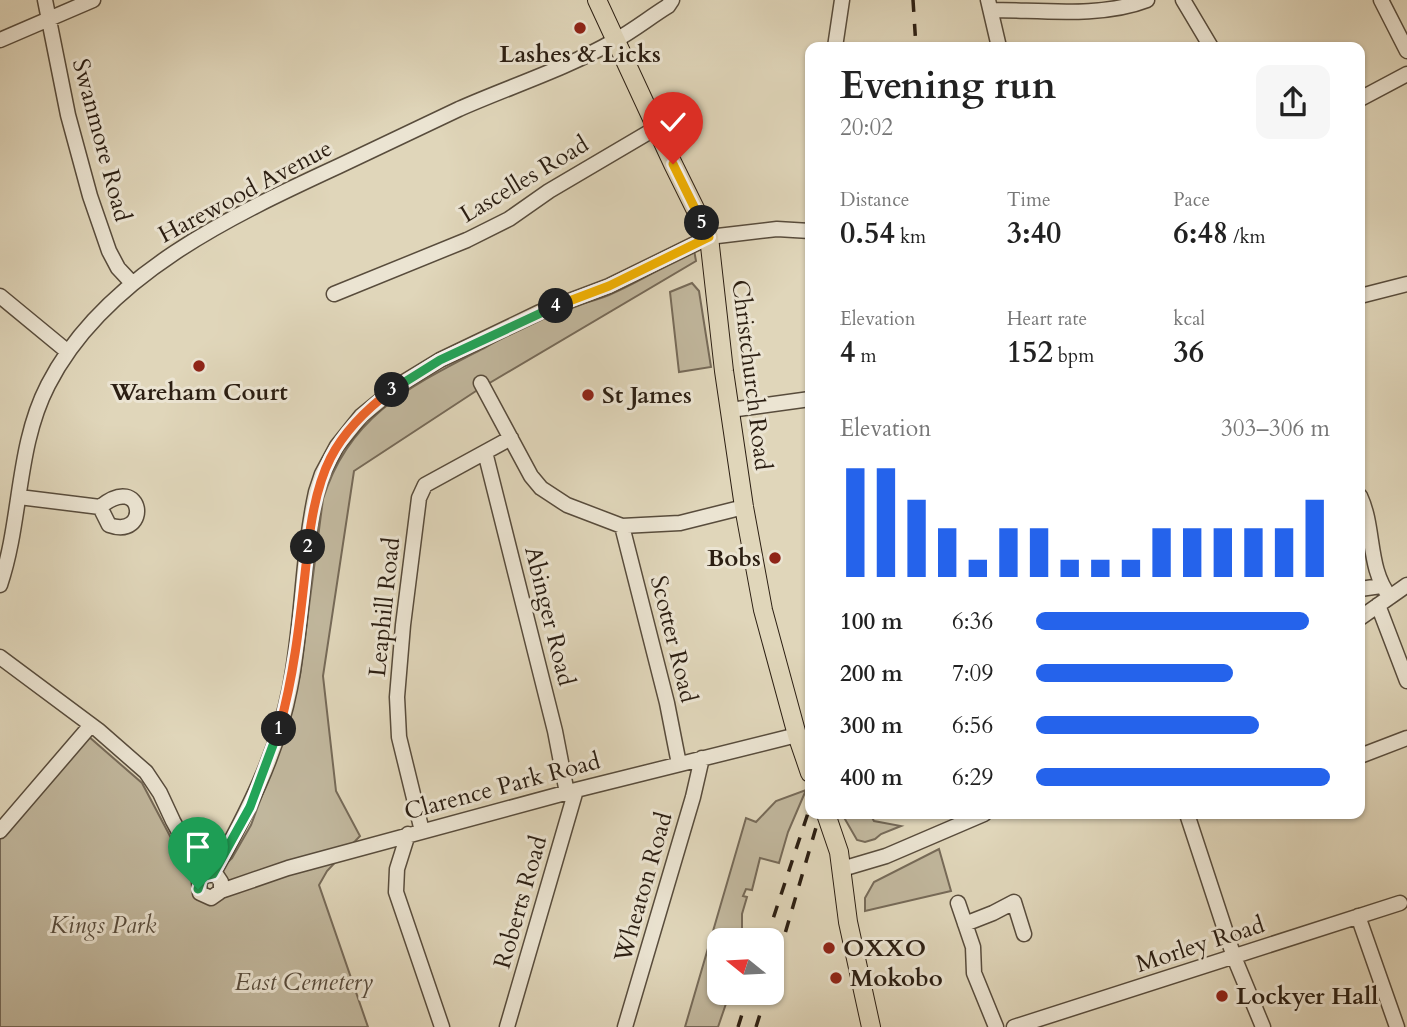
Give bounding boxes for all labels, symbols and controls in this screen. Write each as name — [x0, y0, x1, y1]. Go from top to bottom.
marker: Lashes & Licks — [572, 20, 588, 36]
place label: Lashes & Licks — [499, 38, 661, 71]
street label: Swanmore Road — [64, 55, 139, 225]
text: Evening run — [840, 60, 1056, 112]
button: share — [1256, 65, 1330, 139]
pin — [643, 92, 703, 164]
icon: check — [654, 103, 692, 141]
text: 20:02 — [840, 112, 893, 143]
street label: Lascelles Road — [454, 128, 595, 231]
street label: Harewood Avenue — [153, 132, 338, 251]
text: Distance — [840, 187, 909, 213]
text: Time — [1007, 187, 1051, 213]
text: Pace — [1173, 187, 1210, 213]
pin: 5 — [684, 206, 720, 241]
text: 5 — [697, 209, 706, 235]
text: 0.54 — [840, 213, 895, 254]
text: 3:40 — [1007, 213, 1061, 254]
text: 6:48 — [1173, 213, 1228, 254]
text: km — [895, 224, 926, 250]
text: /km — [1228, 224, 1266, 250]
street label: Christchurch Road — [723, 278, 780, 473]
pin: 4 — [538, 288, 574, 324]
text: 4 — [551, 292, 560, 318]
text: Elevation — [840, 306, 915, 332]
text: Heart rate — [1007, 306, 1087, 332]
text: kcal — [1173, 306, 1205, 332]
text: 4 — [840, 332, 855, 373]
text: 152 — [1007, 332, 1053, 373]
text: 36 — [1173, 332, 1204, 373]
text: m — [855, 343, 877, 369]
text: bpm — [1053, 343, 1094, 369]
marker: Wareham Court — [191, 358, 207, 374]
pin: 3 — [374, 372, 410, 408]
place label: Wareham Court — [109, 376, 288, 409]
text: 3 — [387, 376, 396, 402]
place label: St James — [602, 379, 692, 412]
marker: St James — [580, 387, 596, 403]
text: Elevation — [840, 413, 931, 444]
text: 303–306 m — [1221, 413, 1330, 444]
pin: 2 — [290, 530, 326, 564]
text: 2 — [303, 533, 312, 559]
street label: Leaphill Road — [361, 536, 408, 678]
place label: Bobs — [707, 542, 761, 575]
street label: Abinger Road — [516, 543, 583, 690]
marker: Bobs — [767, 550, 783, 566]
street label: Scotter Road — [642, 572, 705, 706]
text: 100 m — [840, 606, 903, 637]
text: 6:36 — [952, 606, 993, 637]
text: 200 m — [840, 658, 903, 689]
text: 7:09 — [952, 658, 993, 689]
text: 300 m — [840, 710, 903, 741]
text: 6:56 — [952, 710, 993, 741]
pin: 1 — [262, 712, 296, 746]
text: 1 — [274, 715, 283, 741]
street label: Clarence Park Road — [400, 744, 604, 829]
text: 400 m — [840, 762, 903, 793]
text: 6:29 — [952, 762, 993, 793]
street label: Wheaton Road — [606, 808, 681, 967]
pin — [168, 817, 228, 889]
icon: arrive — [179, 828, 217, 866]
street label: Roberts Road — [486, 832, 555, 973]
street label: Morley Road — [1132, 908, 1269, 981]
park label: Kings Park — [50, 909, 157, 942]
north arrow — [707, 928, 784, 1004]
map controls — [707, 928, 784, 1005]
place label: OXXO — [843, 932, 926, 965]
marker: OXXO — [821, 940, 837, 956]
place label: Mokobo — [850, 962, 943, 995]
park label: East Cemetery — [235, 966, 374, 999]
marker: Mokobo — [828, 970, 844, 986]
place label: Lockyer Hall — [1236, 980, 1378, 1013]
marker: Lockyer Hall — [1214, 988, 1230, 1004]

